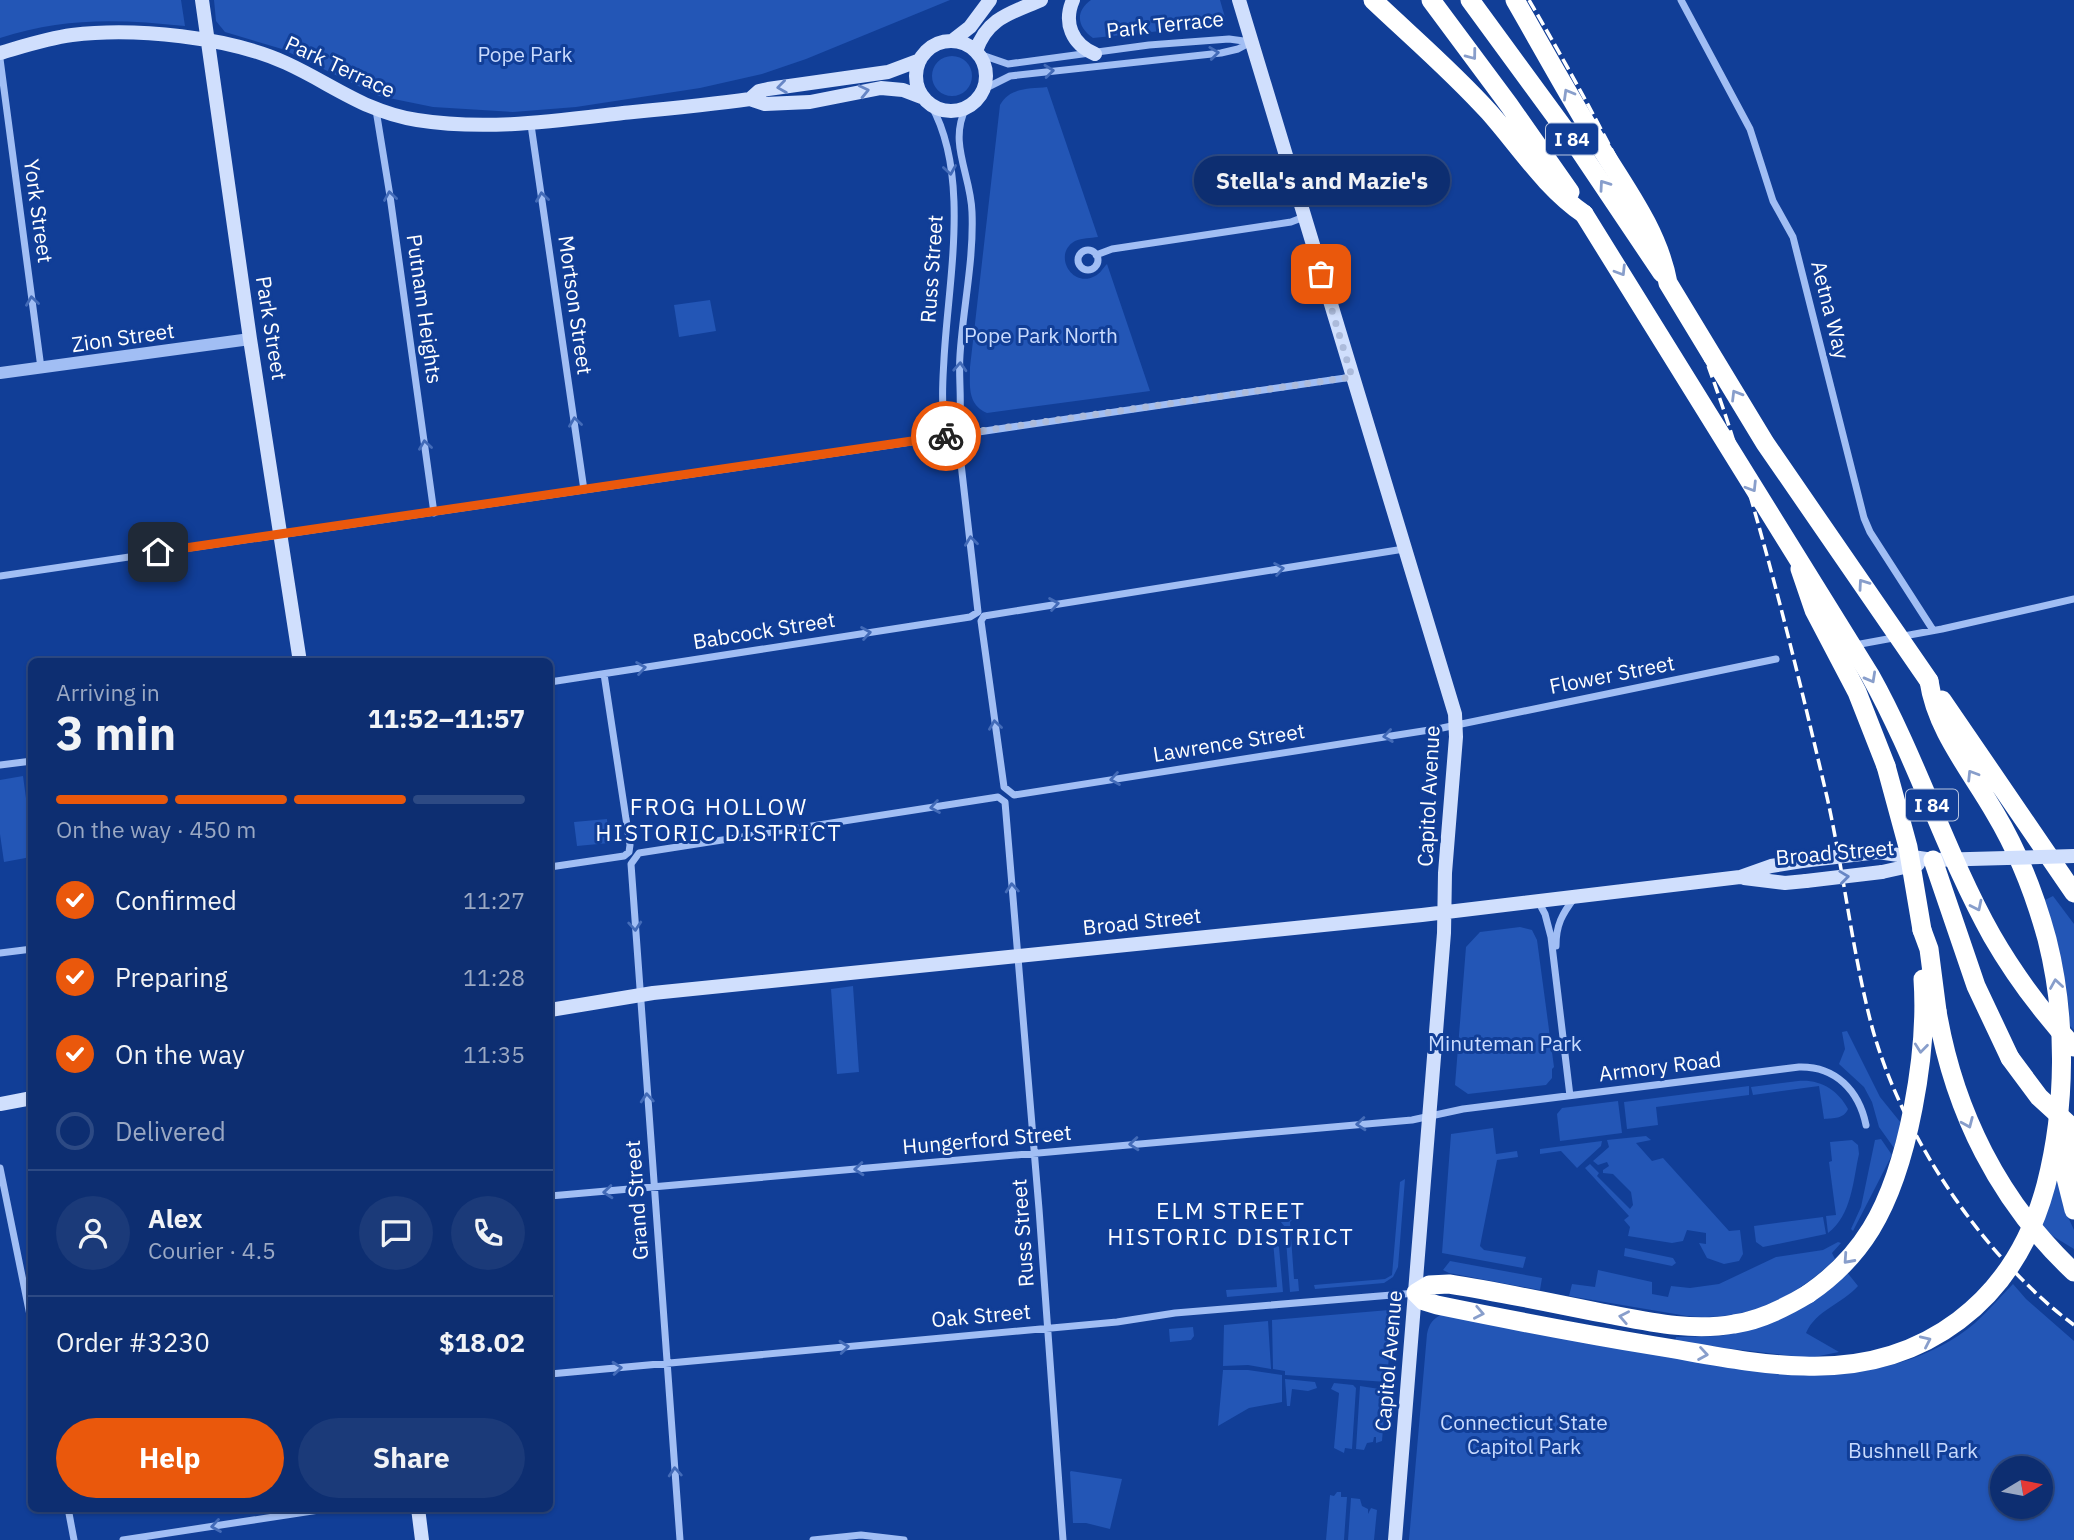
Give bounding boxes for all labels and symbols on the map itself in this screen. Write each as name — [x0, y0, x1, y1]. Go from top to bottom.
street label: Park Terrace — [1105, 4, 1225, 44]
street label: Park Terrace — [281, 28, 400, 104]
park label: Pope Park — [477, 40, 573, 68]
one-way arrow — [1208, 46, 1220, 61]
one-way arrow — [1464, 47, 1477, 59]
one-way arrow — [1043, 64, 1055, 79]
one-way arrow — [776, 79, 788, 94]
one-way arrow — [858, 84, 870, 99]
one-way arrow — [1564, 88, 1577, 101]
road number: I 84 — [1546, 124, 1598, 154]
callout: Stella's and Mazie's — [1193, 155, 1449, 204]
street label: York Street — [18, 157, 60, 265]
one-way arrow — [942, 164, 957, 176]
one-way arrow — [1600, 180, 1612, 193]
one-way arrow — [383, 190, 398, 201]
one-way arrow — [535, 191, 550, 203]
street label: Russ Street — [913, 214, 949, 324]
street label: Putnam Heights — [401, 232, 449, 385]
street label: Mortson Street — [552, 233, 600, 376]
pin — [1291, 244, 1351, 304]
street label: Aetna Way — [1805, 258, 1857, 362]
one-way arrow — [1612, 264, 1625, 277]
street label: Park Street — [250, 274, 294, 382]
one-way arrow — [25, 295, 40, 306]
street label: Zion Street — [70, 316, 176, 358]
park label: Pope Park North — [964, 321, 1118, 349]
one-way arrow — [952, 361, 967, 372]
one-way arrow — [1732, 390, 1745, 403]
courier — [911, 401, 981, 471]
one-way arrow — [567, 416, 582, 428]
one-way arrow — [417, 439, 432, 451]
one-way arrow — [1743, 479, 1756, 492]
pin — [128, 522, 188, 582]
one-way arrow — [963, 535, 978, 547]
one-way arrow — [1273, 562, 1285, 577]
one-way arrow — [1859, 579, 1871, 592]
one-way arrow — [1048, 597, 1060, 612]
street label: Babcock Street — [691, 605, 837, 655]
one-way arrow — [860, 626, 872, 641]
street label: Flower Street — [1547, 648, 1677, 700]
one-way arrow — [635, 661, 647, 676]
one-way arrow — [1863, 670, 1876, 683]
street label: Lawrence Street — [1151, 716, 1307, 768]
one-way arrow — [988, 719, 1003, 731]
street label: Capitol Avenue — [1410, 725, 1446, 867]
one-way arrow — [1382, 728, 1394, 743]
one-way arrow — [1968, 769, 1981, 782]
one-way arrow — [1109, 771, 1121, 786]
road number: I 84 — [1906, 790, 1958, 820]
district label: FROG HOLLOW HISTORIC DISTRICT — [595, 791, 843, 847]
one-way arrow — [929, 799, 940, 814]
street label: Broad Street — [1774, 833, 1895, 871]
one-way arrow — [1838, 869, 1850, 884]
one-way arrow — [1005, 882, 1020, 893]
one-way arrow — [1969, 899, 1983, 911]
street label: Broad Street — [1081, 901, 1203, 941]
one-way arrow — [627, 920, 642, 931]
one-way arrow — [2048, 979, 2063, 990]
park label: Minuteman Park — [1428, 1029, 1582, 1057]
one-way arrow — [1914, 1042, 1929, 1053]
street label: Armory Road — [1597, 1045, 1723, 1087]
one-way arrow — [640, 1093, 655, 1104]
one-way arrow — [1355, 1116, 1366, 1131]
one-way arrow — [1960, 1117, 1974, 1129]
street label: Hungerford Street — [901, 1118, 1073, 1160]
one-way arrow — [1128, 1136, 1139, 1151]
street label: Grand Street — [618, 1139, 654, 1261]
one-way arrow — [853, 1161, 864, 1176]
street label: Russ Street — [1004, 1178, 1040, 1288]
one-way arrow — [602, 1184, 613, 1199]
district label: ELM STREET HISTORIC DISTRICT — [1107, 1195, 1355, 1251]
one-way arrow — [1843, 1251, 1856, 1264]
street label: Capitol Avenue — [1368, 1289, 1408, 1433]
street label: Oak Street — [930, 1297, 1032, 1333]
one-way arrow — [1473, 1304, 1485, 1319]
one-way arrow — [1618, 1311, 1630, 1326]
one-way arrow — [1919, 1336, 1931, 1350]
one-way arrow — [839, 1340, 850, 1355]
one-way arrow — [1697, 1346, 1709, 1361]
one-way arrow — [612, 1361, 623, 1376]
park label: Connecticut State Capitol Park — [1440, 1408, 1608, 1460]
park label: Bushnell Park — [1848, 1436, 1978, 1464]
north arrow — [1990, 1456, 2053, 1519]
one-way arrow — [668, 1466, 683, 1477]
one-way arrow — [210, 1518, 222, 1533]

